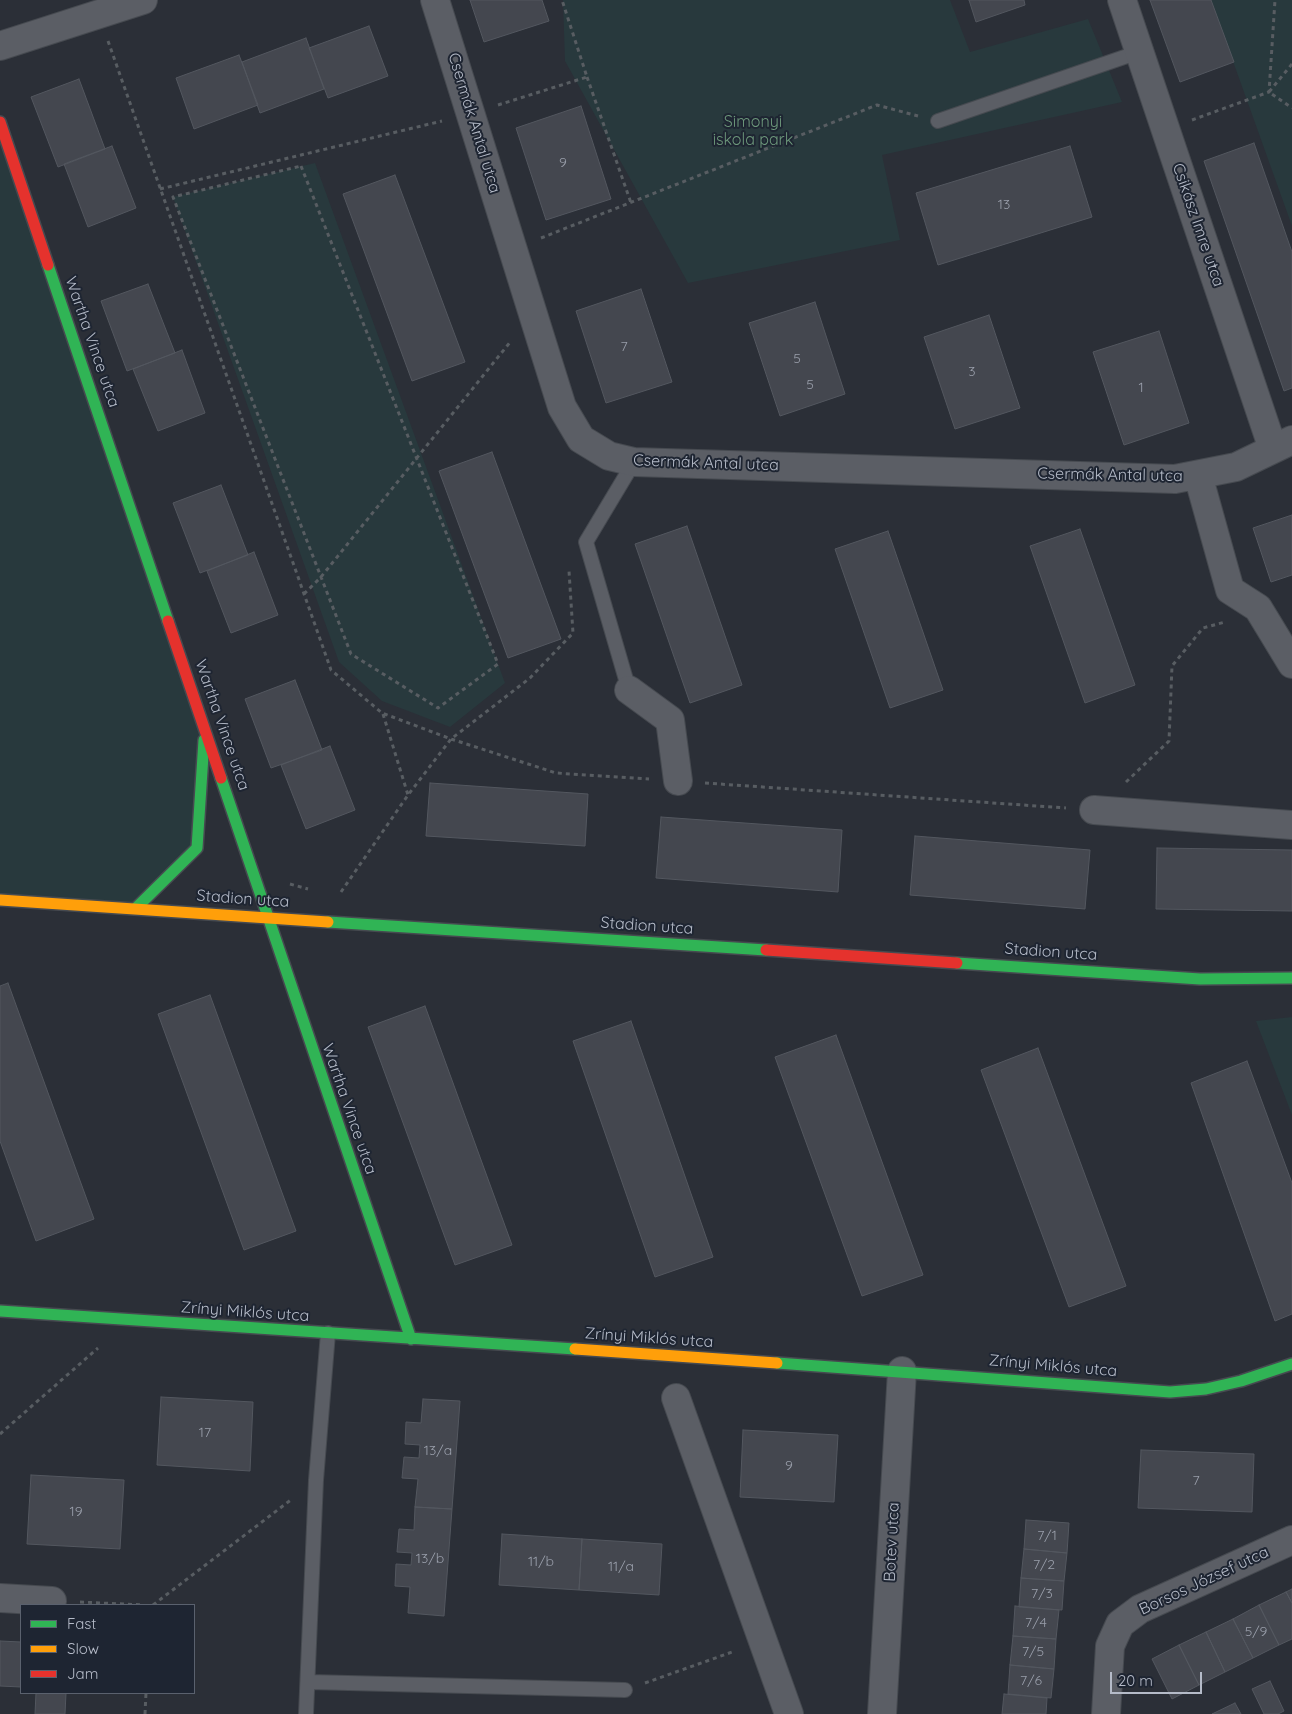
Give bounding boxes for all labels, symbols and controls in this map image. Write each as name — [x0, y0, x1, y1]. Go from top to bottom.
street label: Csermák Antal utca — [444, 51, 504, 195]
park label: Simonyi iskola park — [713, 112, 793, 150]
house number: 9 — [559, 155, 567, 171]
street label: Csikász Imre utca — [1168, 161, 1228, 289]
house number: 13 — [998, 197, 1010, 213]
street label: Wartha Vince utca — [61, 274, 123, 410]
house number: 7 — [620, 339, 628, 355]
house number: 5 — [793, 351, 801, 367]
house number: 3 — [968, 364, 976, 380]
house number: 5 — [806, 377, 814, 393]
house number: 1 — [1138, 380, 1144, 396]
street label: Csermák Antal utca — [633, 451, 779, 475]
street label: Csermák Antal utca — [1037, 464, 1183, 486]
street label: Wartha Vince utca — [191, 657, 253, 793]
street label: Stadion utca — [196, 886, 290, 912]
street label: Stadion utca — [600, 913, 694, 939]
street label: Stadion utca — [1004, 939, 1098, 965]
street label: Wartha Vince utca — [318, 1041, 380, 1177]
street label: Zrínyi Miklós utca — [180, 1298, 310, 1326]
street label: Zrínyi Miklós utca — [584, 1324, 714, 1352]
street label: Zrínyi Miklós utca — [988, 1351, 1118, 1381]
house number: 17 — [199, 1425, 211, 1441]
house number: 13/a — [424, 1443, 452, 1459]
house number: 9 — [785, 1458, 793, 1474]
house number: 7 — [1192, 1473, 1200, 1489]
street label: Botev utca — [880, 1502, 904, 1582]
house number: 19 — [70, 1504, 82, 1520]
house number: 7/1 — [1037, 1528, 1057, 1544]
street label: Borsos József utca — [1136, 1543, 1272, 1619]
house number: 13/b — [416, 1551, 444, 1567]
house number: 11/b — [528, 1554, 554, 1570]
house number: 7/2 — [1033, 1557, 1055, 1573]
house number: 11/a — [608, 1559, 634, 1575]
house number: 7/3 — [1031, 1586, 1053, 1602]
legend — [20, 1604, 195, 1694]
text: Fast — [67, 1614, 96, 1633]
house number: 7/4 — [1025, 1615, 1047, 1631]
house number: 5/9 — [1245, 1624, 1267, 1640]
text: Slow — [67, 1639, 99, 1658]
house number: 7/5 — [1022, 1644, 1044, 1660]
scale bar — [1112, 1662, 1204, 1694]
text: Jam — [67, 1664, 98, 1683]
text: 20 m — [1118, 1671, 1153, 1690]
house number: 7/6 — [1020, 1673, 1042, 1689]

